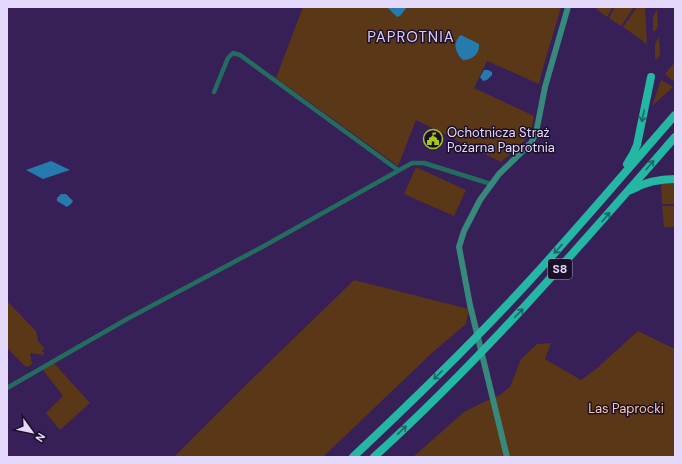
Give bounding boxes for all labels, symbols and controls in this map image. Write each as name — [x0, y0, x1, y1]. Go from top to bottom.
district label: PAPROTNIA — [367, 27, 455, 47]
one-way arrow — [639, 109, 647, 122]
place label: Ochotnicza Straż Pożarna Paprotnia — [447, 124, 555, 156]
public building icon: Ochotnicza Straż Pożarna Paprotnia — [422, 128, 444, 150]
one-way arrow — [646, 160, 655, 170]
one-way arrow — [601, 211, 610, 222]
one-way arrow — [554, 244, 563, 254]
road number: S8 — [548, 259, 572, 279]
one-way arrow — [514, 308, 523, 318]
one-way arrow — [433, 371, 443, 380]
park label: Las Paprocki — [588, 400, 664, 417]
north arrow — [12, 412, 52, 452]
one-way arrow — [397, 425, 407, 435]
text: N — [32, 430, 48, 445]

